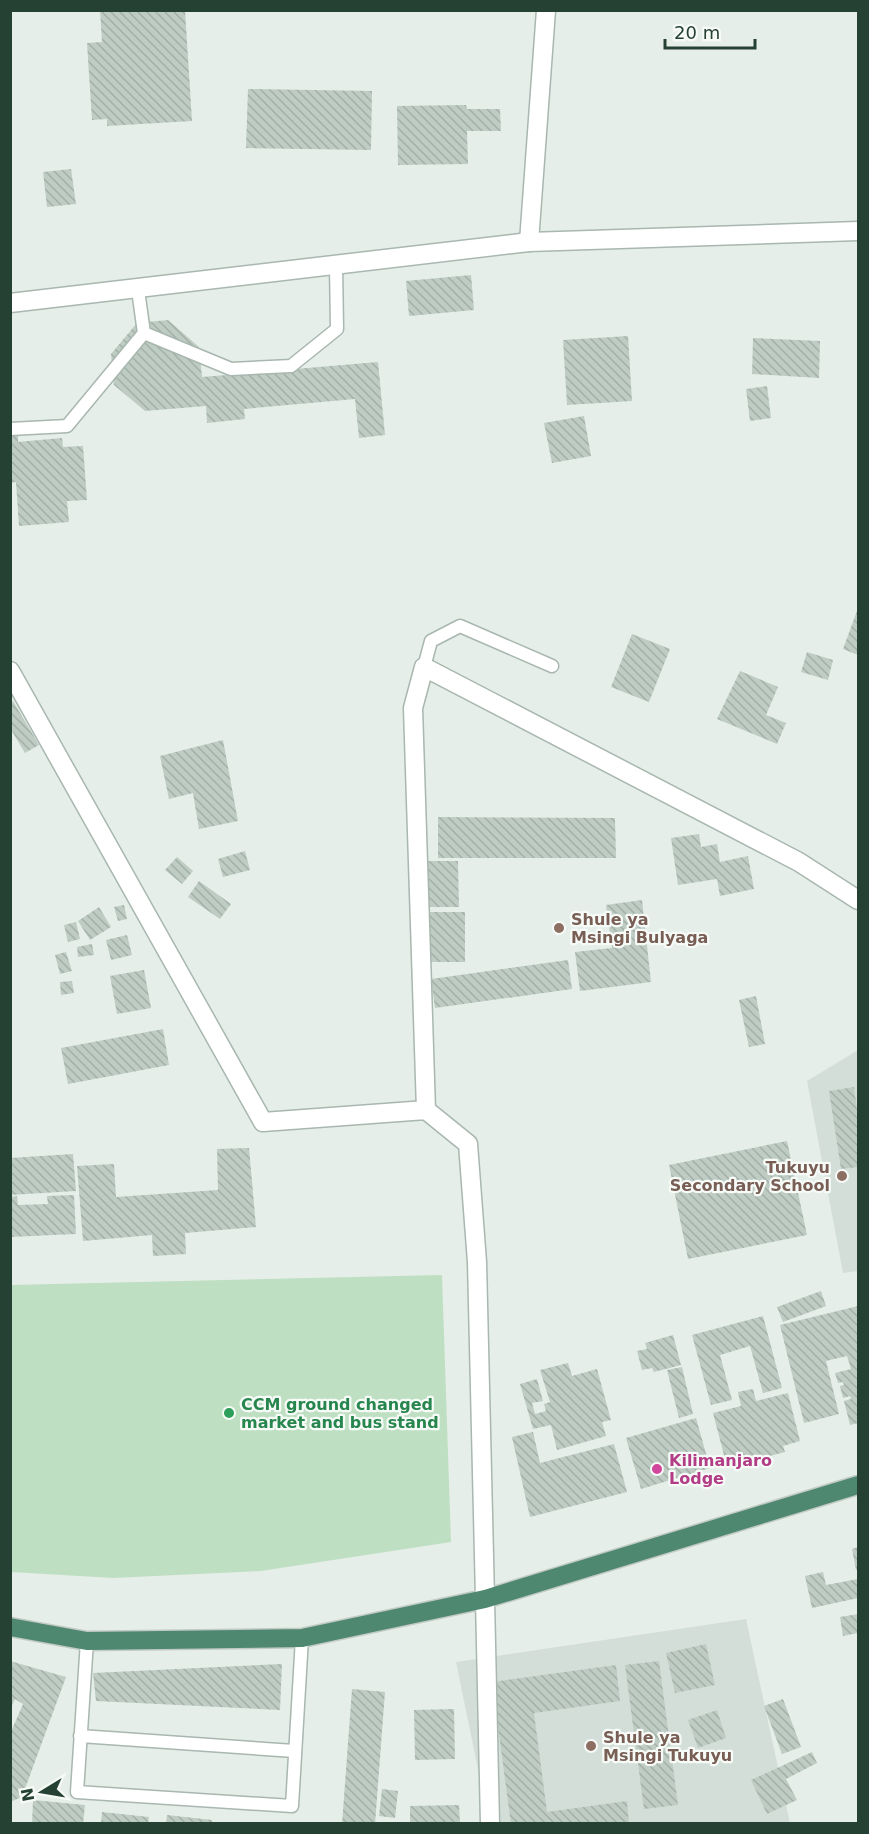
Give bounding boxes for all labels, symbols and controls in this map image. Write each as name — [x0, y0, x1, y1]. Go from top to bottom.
scale bar — [665, 12, 755, 50]
text: 20 m — [674, 22, 720, 43]
place label: Shule ya Msingi Bulyaga — [571, 910, 708, 947]
marker: Shule ya Msingi Bulyaga — [552, 921, 566, 935]
place label: Tukuyu Secondary School — [670, 1158, 830, 1195]
marker: Tukuyu Secondary School — [835, 1169, 849, 1183]
place label: CCM ground changed market and bus stand — [241, 1395, 439, 1432]
marker: CCM ground changed market and bus stand — [222, 1406, 236, 1420]
place label: Kilimanjaro Lodge — [669, 1451, 772, 1488]
marker: Kilimanjaro Lodge — [650, 1462, 664, 1476]
place label: Shule ya Msingi Tukuyu — [603, 1728, 732, 1765]
marker: Shule ya Msingi Tukuyu — [584, 1739, 598, 1753]
north arrow — [12, 1762, 72, 1822]
text: N — [17, 1786, 38, 1803]

